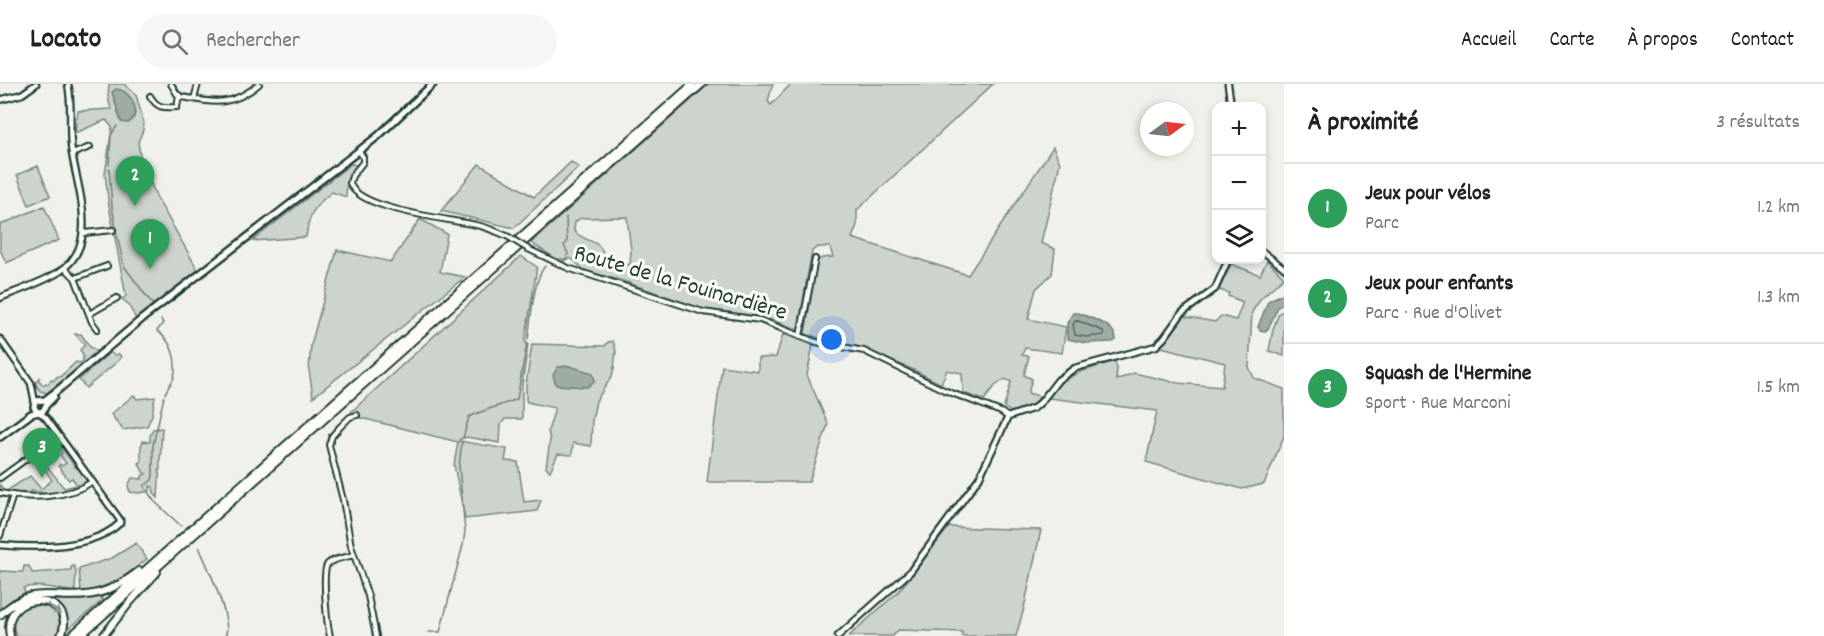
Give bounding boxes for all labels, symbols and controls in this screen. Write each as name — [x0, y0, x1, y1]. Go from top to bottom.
search box — [137, 14, 557, 68]
text: Locato — [30, 21, 101, 61]
icon: search — [158, 25, 191, 58]
text: Rechercher — [206, 26, 300, 57]
text: Accueil — [1461, 26, 1516, 56]
text: Carte — [1549, 26, 1594, 56]
text: À propos — [1627, 26, 1698, 56]
text: Contact — [1731, 26, 1794, 56]
north arrow — [1140, 102, 1194, 156]
map controls — [1212, 102, 1266, 264]
button: + — [1212, 102, 1266, 156]
text: À proximité — [1308, 105, 1418, 142]
text: 3 résultats — [1716, 109, 1800, 137]
pin: 2 — [116, 156, 154, 206]
button: − — [1212, 156, 1266, 210]
text: Jeux pour vélos — [1365, 179, 1491, 210]
text: 1 — [1325, 194, 1330, 222]
text: 1.2 km — [1757, 194, 1800, 222]
button: layers — [1212, 210, 1266, 264]
text: Parc — [1365, 210, 1399, 238]
pin: 1 — [130, 220, 170, 269]
street label: Route de la Fouinardière — [570, 237, 791, 331]
text: Jeux pour enfants — [1365, 269, 1513, 300]
text: 2 — [1323, 284, 1332, 312]
text: 1.3 km — [1757, 284, 1800, 312]
text: Parc · Rue d'Olivet — [1365, 300, 1502, 328]
your location — [817, 325, 846, 354]
text: Squash de l'Hermine — [1365, 359, 1531, 390]
text: 3 — [1323, 374, 1332, 402]
text: 1.5 km — [1757, 374, 1800, 402]
text: Sport · Rue Marconi — [1365, 390, 1511, 418]
pin: 3 — [22, 428, 62, 478]
one-way arrow — [46, 602, 62, 615]

